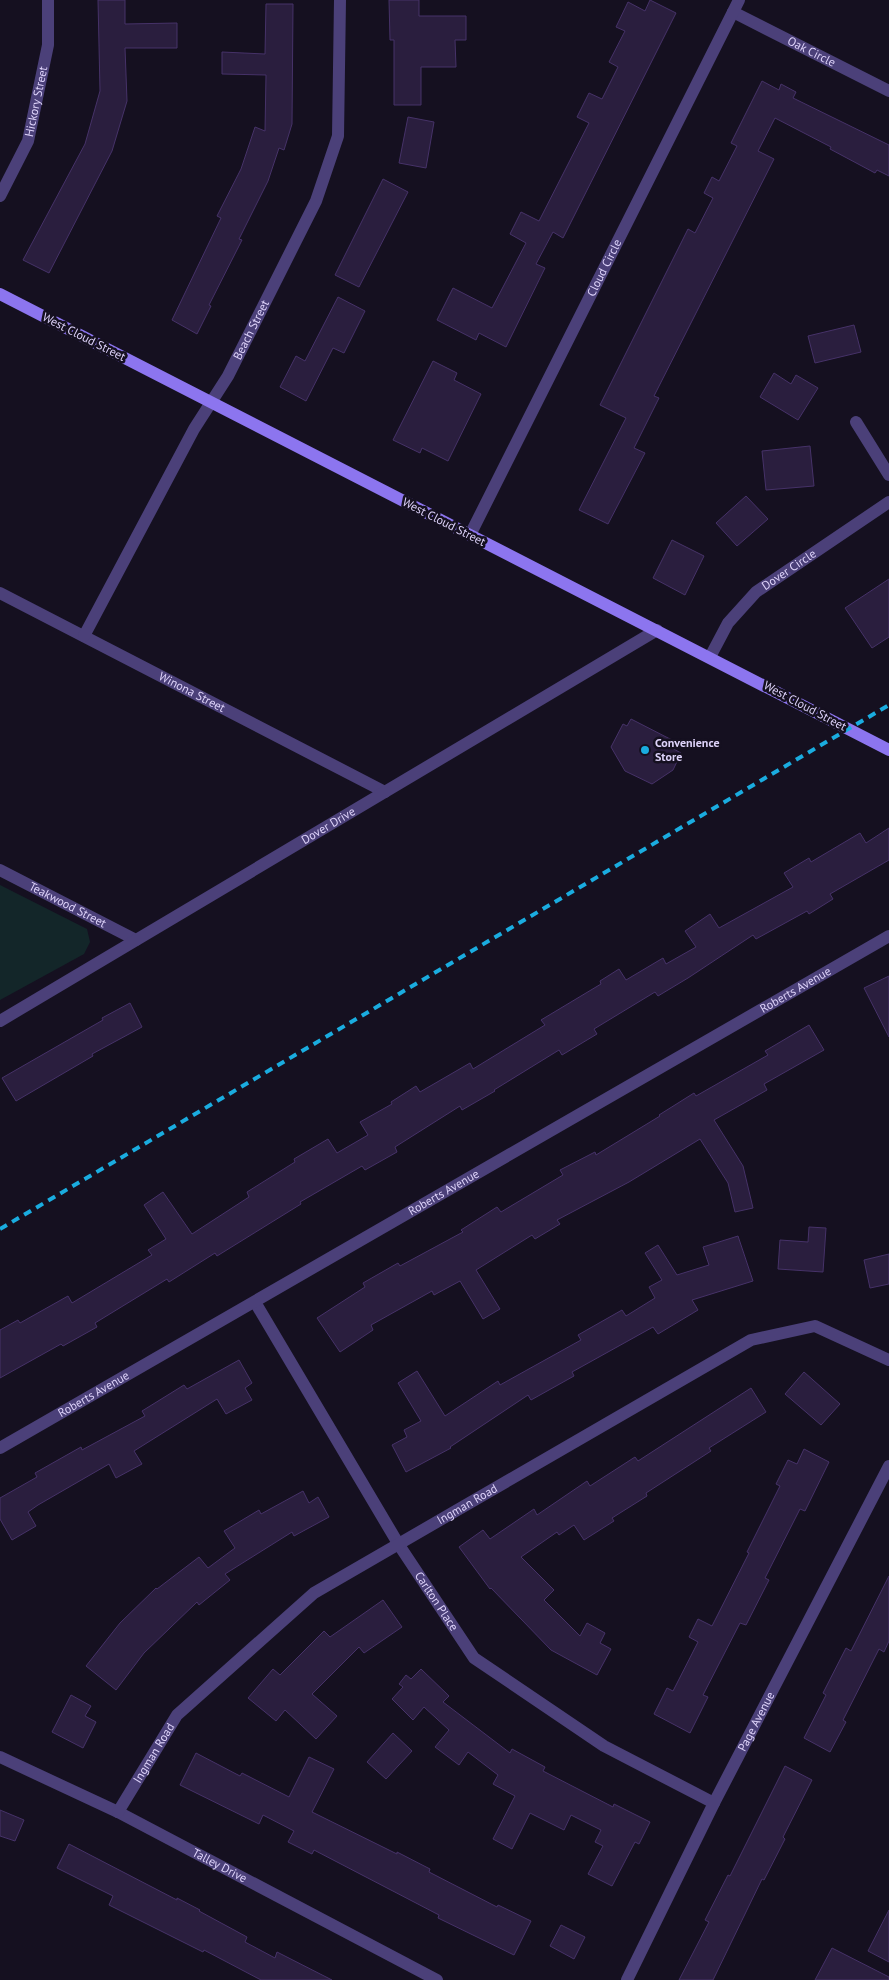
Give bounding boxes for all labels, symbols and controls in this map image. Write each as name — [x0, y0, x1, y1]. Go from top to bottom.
street label: Oak Circle — [785, 33, 838, 70]
street label: Hickory Street — [21, 65, 50, 138]
street label: Cloud Circle — [583, 236, 625, 299]
street label: Beach Street — [229, 297, 272, 362]
street label: West Cloud Street — [40, 309, 128, 364]
street label: West Cloud Street — [400, 494, 488, 549]
street label: Dover Circle — [759, 546, 819, 593]
street label: Winona Street — [156, 668, 228, 715]
street label: West Cloud Street — [761, 677, 849, 734]
place label: Convenience Store — [655, 735, 720, 764]
marker: Convenience Store — [639, 744, 651, 756]
street label: Dover Drive — [298, 803, 358, 847]
street label: Teakwood Street — [27, 878, 109, 930]
street label: Roberts Avenue — [757, 963, 833, 1016]
street label: Roberts Avenue — [405, 1166, 482, 1218]
street label: Roberts Avenue — [55, 1367, 132, 1420]
street label: Ingman Road — [434, 1480, 500, 1527]
street label: Carlton Place — [412, 1569, 462, 1633]
street label: Page Avenue — [734, 1689, 778, 1754]
street label: Ingman Road — [129, 1720, 177, 1786]
street label: Talley Drive — [190, 1845, 250, 1886]

